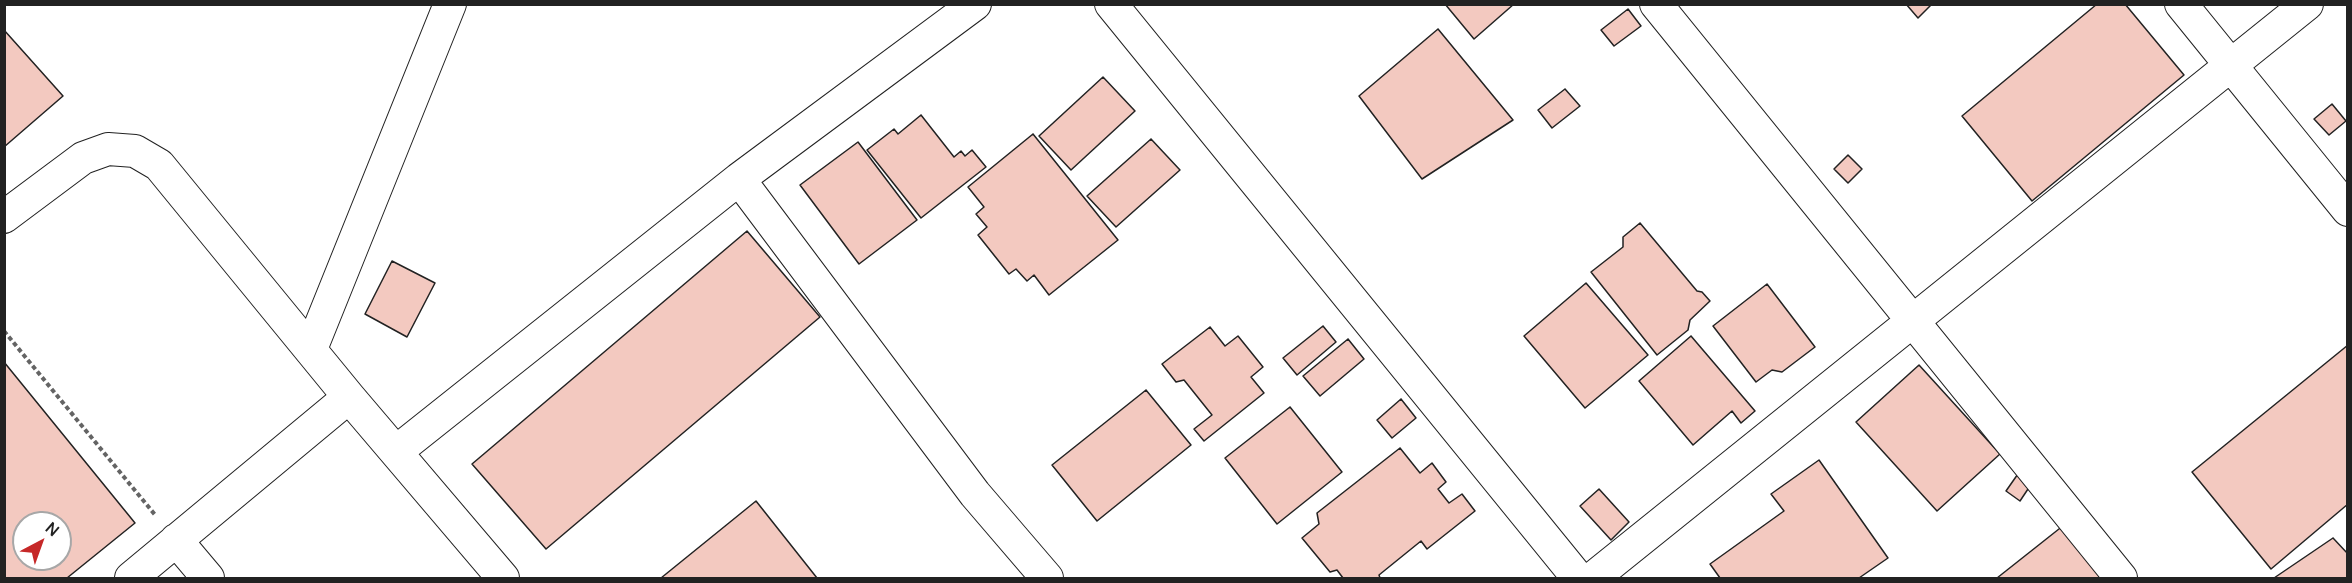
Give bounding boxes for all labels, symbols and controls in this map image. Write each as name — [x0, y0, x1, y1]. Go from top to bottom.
north arrow — [12, 511, 72, 571]
text: N — [41, 517, 64, 541]

